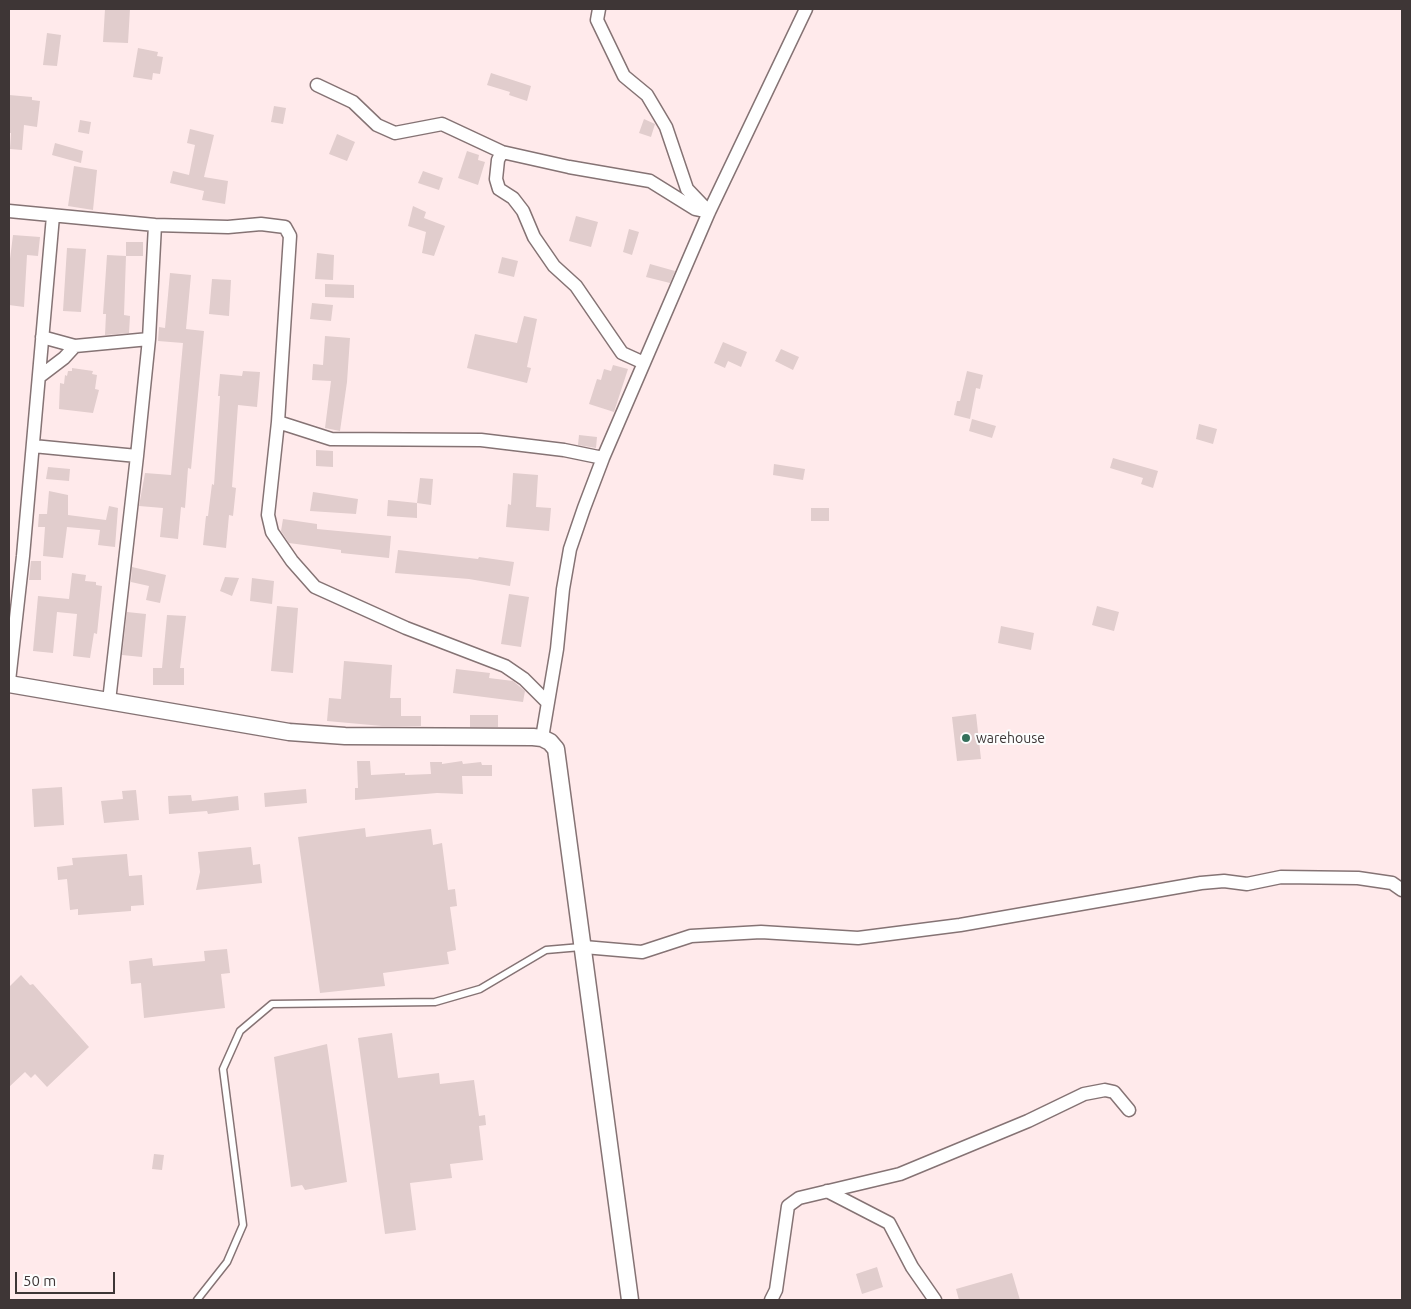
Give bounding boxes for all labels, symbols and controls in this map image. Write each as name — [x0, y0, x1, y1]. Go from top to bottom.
place label: warehouse — [976, 730, 1045, 746]
marker: warehouse — [960, 732, 972, 744]
scale bar — [18, 1262, 118, 1294]
text: 50 m — [23, 1272, 56, 1289]

